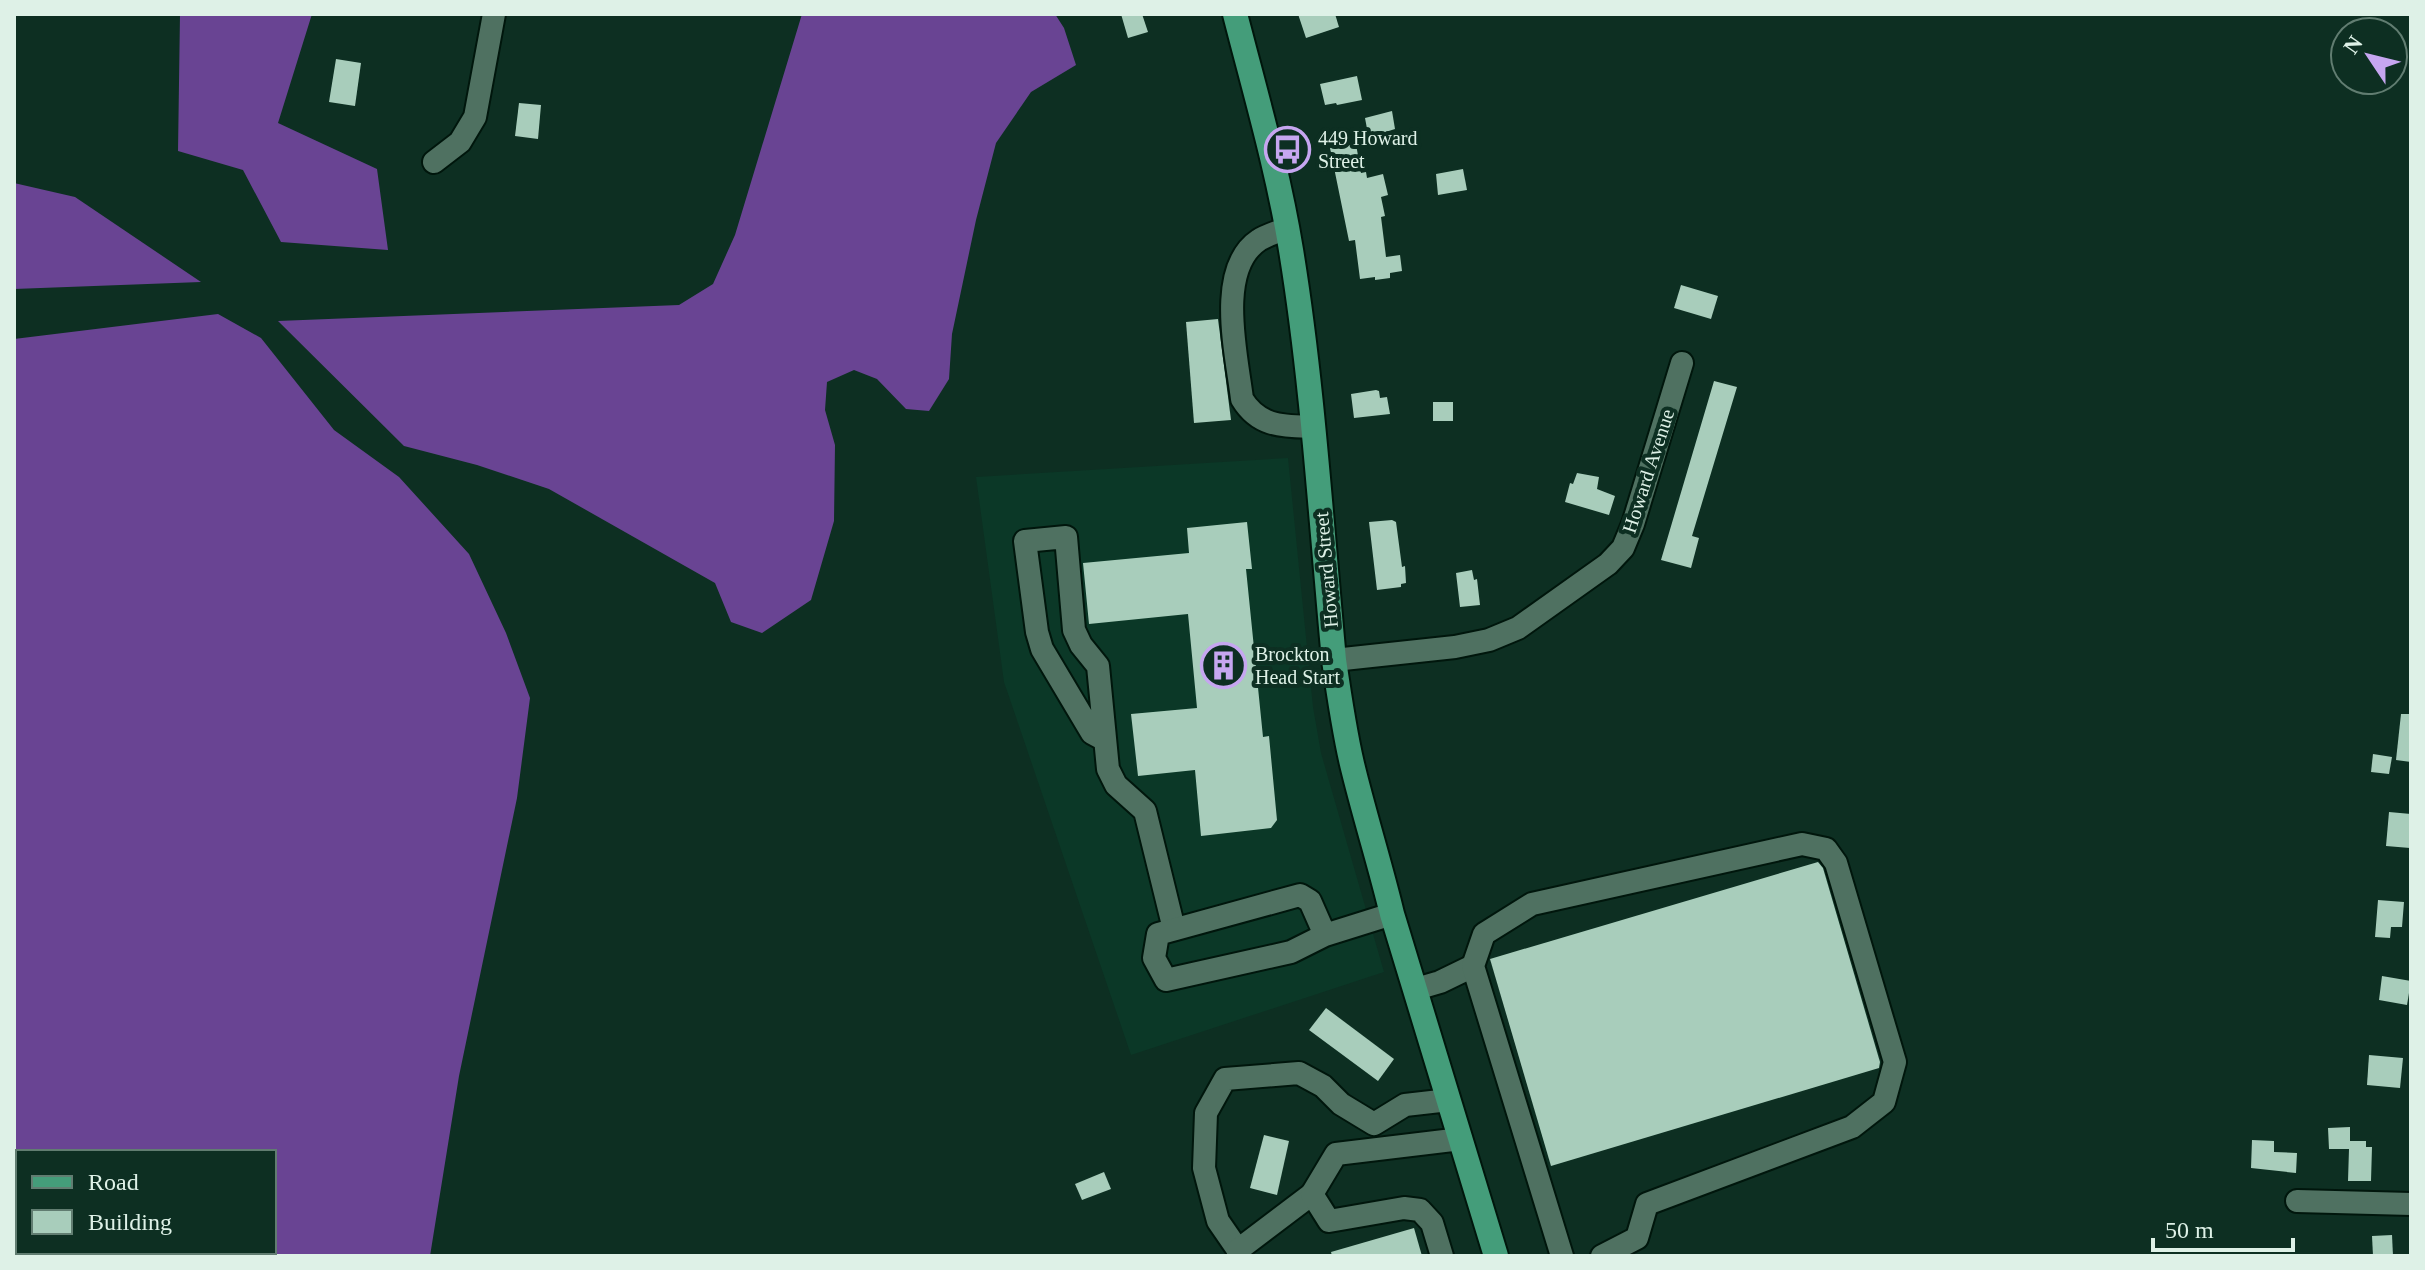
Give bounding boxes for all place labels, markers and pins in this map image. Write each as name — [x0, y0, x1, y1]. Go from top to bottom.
bus stop icon: 449 Howard Street — [1263, 125, 1311, 173]
place label: 449 Howard Street — [1318, 127, 1417, 172]
building icon: Brockton Head Start — [1200, 642, 1248, 690]
place label: Brockton Head Start — [1255, 643, 1340, 688]

